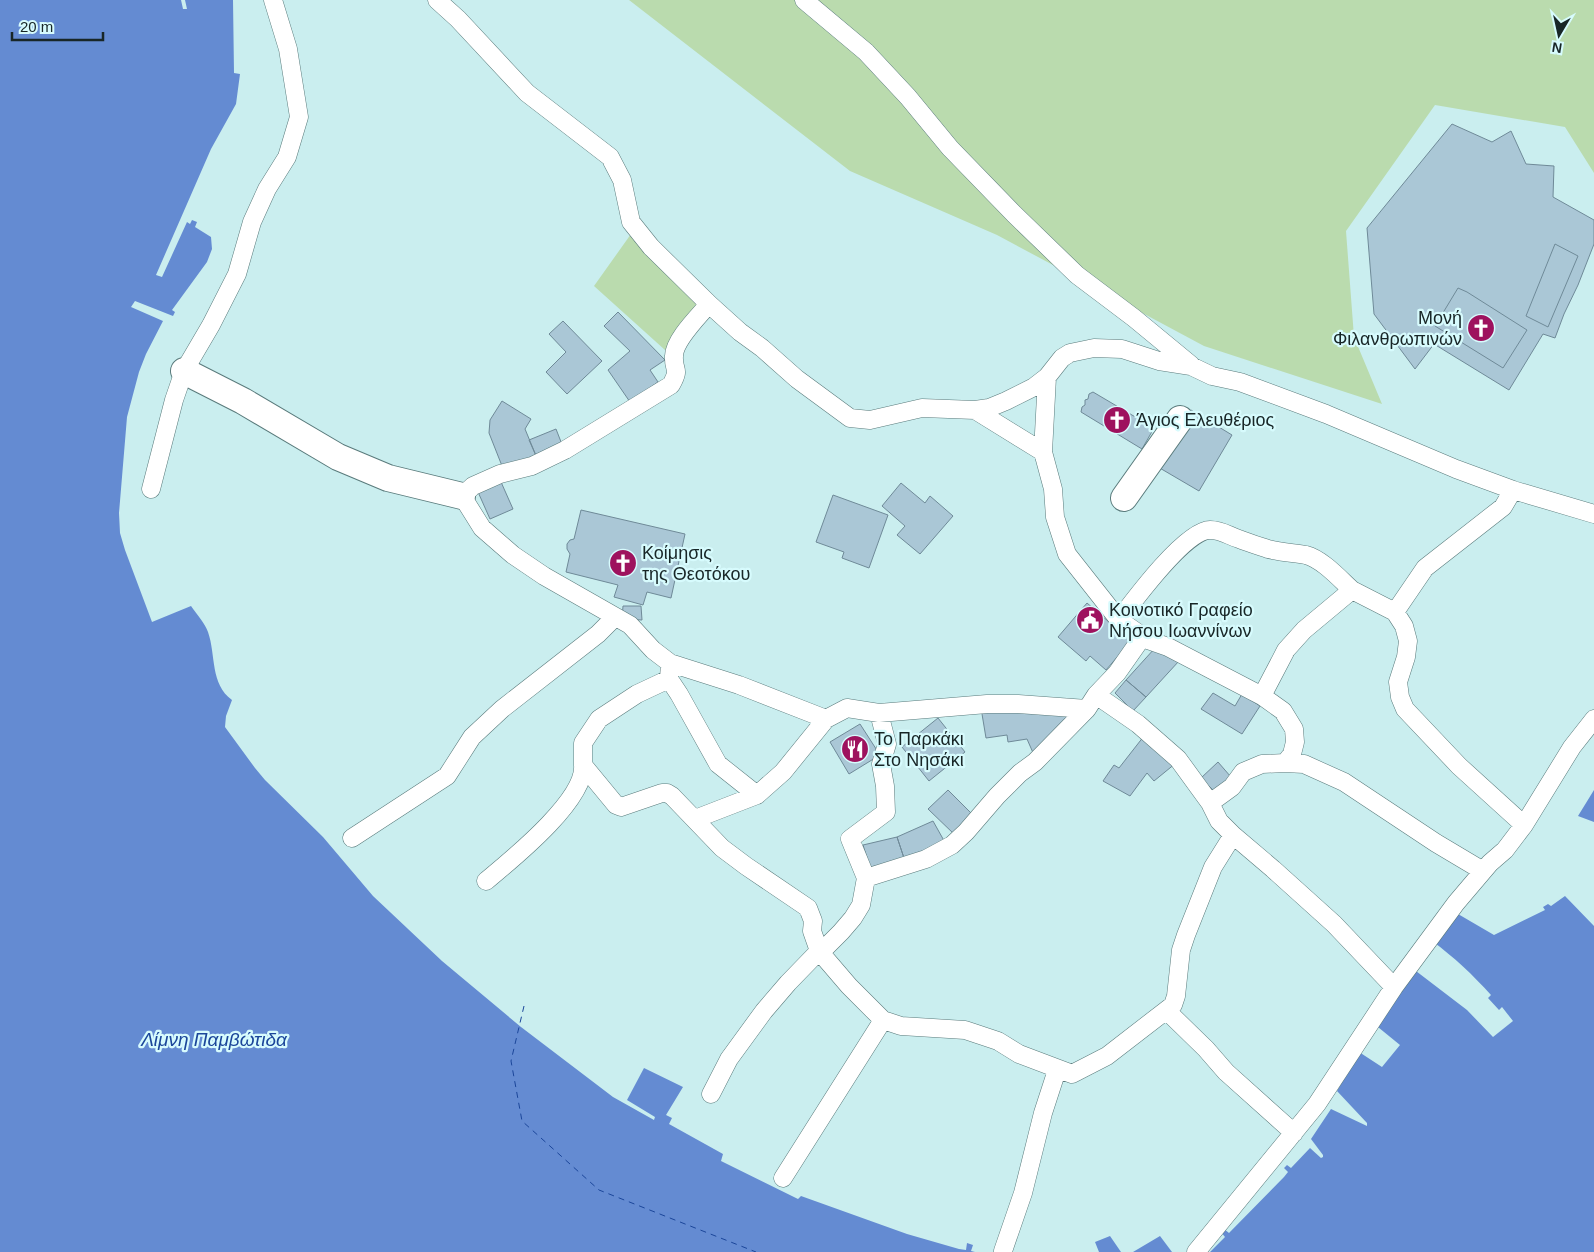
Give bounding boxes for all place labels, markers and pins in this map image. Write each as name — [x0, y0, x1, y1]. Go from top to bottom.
place label: Μονή Φιλανθρωπινών — [1333, 308, 1462, 349]
church icon: Μονή Φιλανθρωπινών — [1466, 313, 1496, 343]
church icon: Άγιος Ελευθέριος — [1102, 405, 1132, 435]
place label: Άγιος Ελευθέριος — [1136, 410, 1275, 430]
place label: Κοίμησις της Θεοτόκου — [642, 543, 750, 584]
church icon: Κοίμησις της Θεοτόκου — [608, 548, 638, 578]
place label: Κοινοτικό Γραφείο Νήσου Ιωαννίνων — [1109, 600, 1253, 641]
public building icon: Κοινοτικό Γραφείο Νήσου Ιωαννίνων — [1075, 605, 1105, 635]
place label: Το Παρκάκι Στο Νησάκι — [874, 729, 964, 770]
restaurant icon: Το Παρκάκι Στο Νησάκι — [840, 734, 870, 764]

